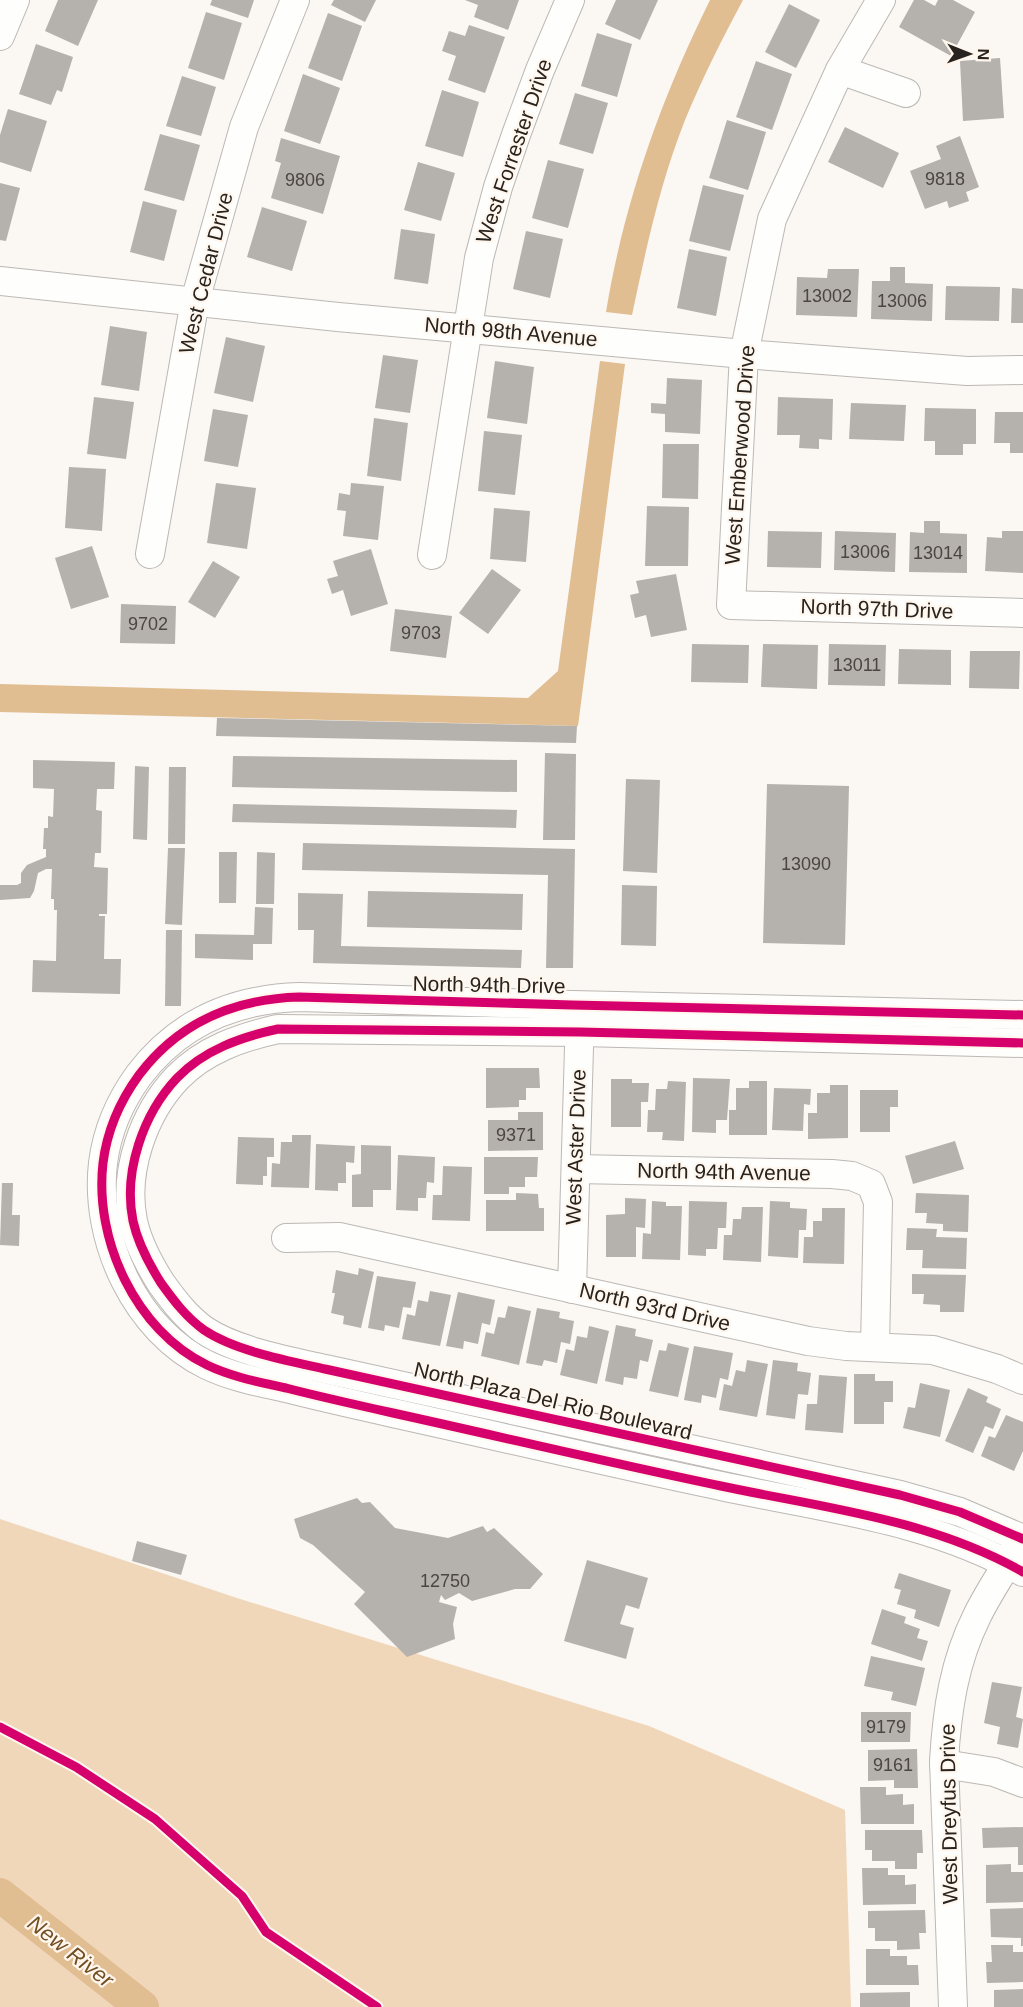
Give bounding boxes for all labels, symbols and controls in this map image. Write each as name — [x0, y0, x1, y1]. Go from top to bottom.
north arrow — [939, 24, 999, 84]
text: N — [975, 48, 992, 60]
street label: West Forrester Drive — [471, 56, 556, 246]
house number: 9818 — [925, 169, 965, 189]
house number: 9806 — [285, 170, 325, 190]
street label: West Cedar Drive — [174, 190, 237, 356]
house number: 13002 — [802, 286, 852, 306]
house number: 13006 — [877, 291, 927, 311]
street label: North 98th Avenue — [424, 312, 599, 351]
street label: West Emberwood Drive — [720, 344, 759, 566]
house number: 13006 — [840, 542, 890, 562]
house number: 13014 — [913, 543, 963, 563]
street label: North 97th Drive — [800, 594, 954, 623]
house number: 9702 — [128, 614, 168, 634]
house number: 9703 — [401, 623, 441, 643]
house number: 13011 — [833, 655, 881, 675]
house number: 13090 — [781, 854, 831, 874]
street label: North 94th Drive — [412, 972, 566, 997]
street label: West Aster Drive — [561, 1069, 590, 1225]
house number: 9371 — [496, 1125, 536, 1145]
street label: North 94th Avenue — [637, 1158, 811, 1185]
street label: North 93rd Drive — [577, 1278, 733, 1335]
street label: North Plaza Del Rio Boulevard — [412, 1357, 694, 1444]
house number: 12750 — [420, 1571, 470, 1591]
house number: 9179 — [866, 1717, 906, 1737]
street label: West Dreyfus Drive — [935, 1724, 962, 1904]
house number: 9161 — [873, 1755, 913, 1775]
water label: New River — [23, 1910, 120, 1994]

